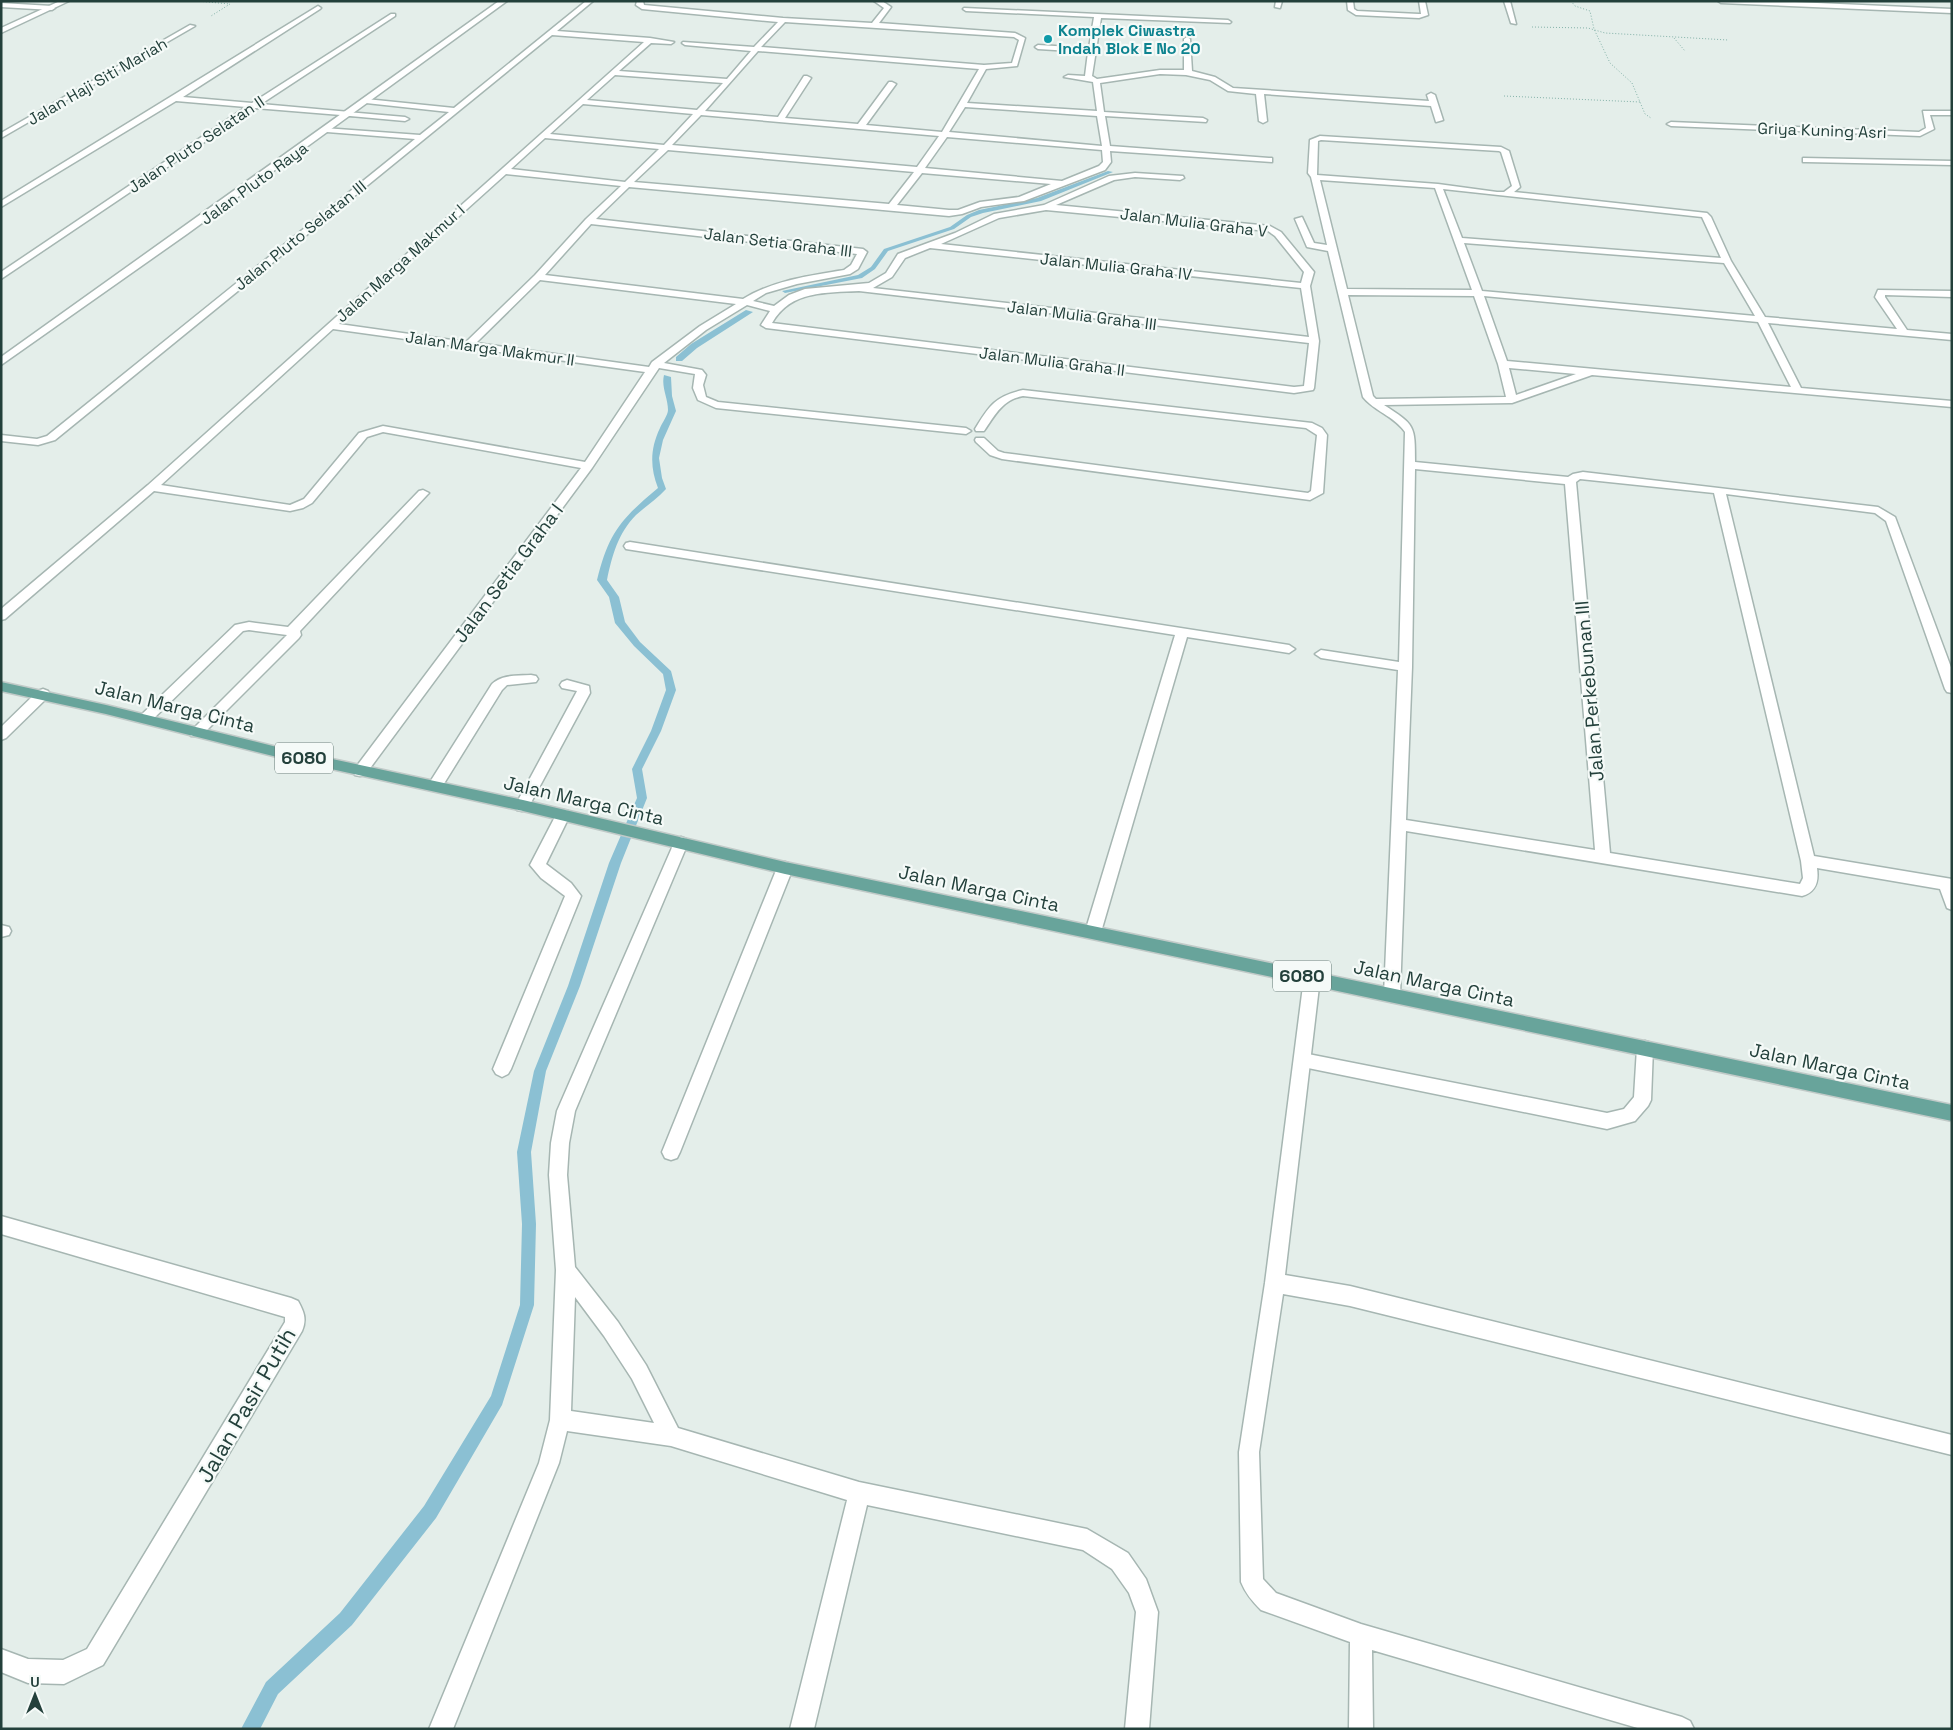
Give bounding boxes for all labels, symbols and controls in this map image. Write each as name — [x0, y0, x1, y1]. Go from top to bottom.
place label: Komplek Ciwastra Indah Blok E No 20 — [1058, 20, 1201, 59]
street label: Jalan Haji Siti Mariah — [24, 33, 171, 130]
marker: Komplek Ciwastra Indah Blok E No 20 — [1042, 33, 1054, 45]
street label: Jalan Pluto Selatan II — [124, 91, 268, 198]
street label: Griya Kuning Asri — [1757, 118, 1887, 143]
street label: Jalan Pluto Raya — [196, 137, 312, 229]
street label: Jalan Pluto Selatan III — [230, 176, 371, 295]
street label: Jalan Marga Makmur I — [331, 200, 469, 327]
street label: Jalan Mulia Graha V — [1119, 203, 1269, 242]
street label: Jalan Setia Graha III — [703, 223, 853, 262]
street label: Jalan Mulia Graha IV — [1039, 248, 1193, 285]
street label: Jalan Mulia Graha III — [1006, 296, 1158, 335]
street label: Jalan Marga Makmur II — [404, 326, 576, 371]
street label: Jalan Mulia Graha II — [978, 342, 1126, 381]
street label: Jalan Setia Graha I — [448, 499, 569, 648]
street label: Jalan Perkebunan III — [1569, 600, 1610, 782]
street label: Jalan Marga Cinta — [92, 675, 257, 738]
road number: 6080 — [275, 742, 333, 774]
street label: Jalan Marga Cinta — [501, 770, 667, 831]
street label: Jalan Marga Cinta — [896, 859, 1062, 918]
street label: Jalan Marga Cinta — [1351, 954, 1517, 1013]
road number: 6080 — [1273, 960, 1331, 991]
street label: Jalan Marga Cinta — [1747, 1037, 1913, 1096]
street label: Jalan Pasir Putih — [190, 1322, 302, 1488]
north arrow — [10, 1670, 60, 1720]
text: U — [30, 1673, 40, 1691]

